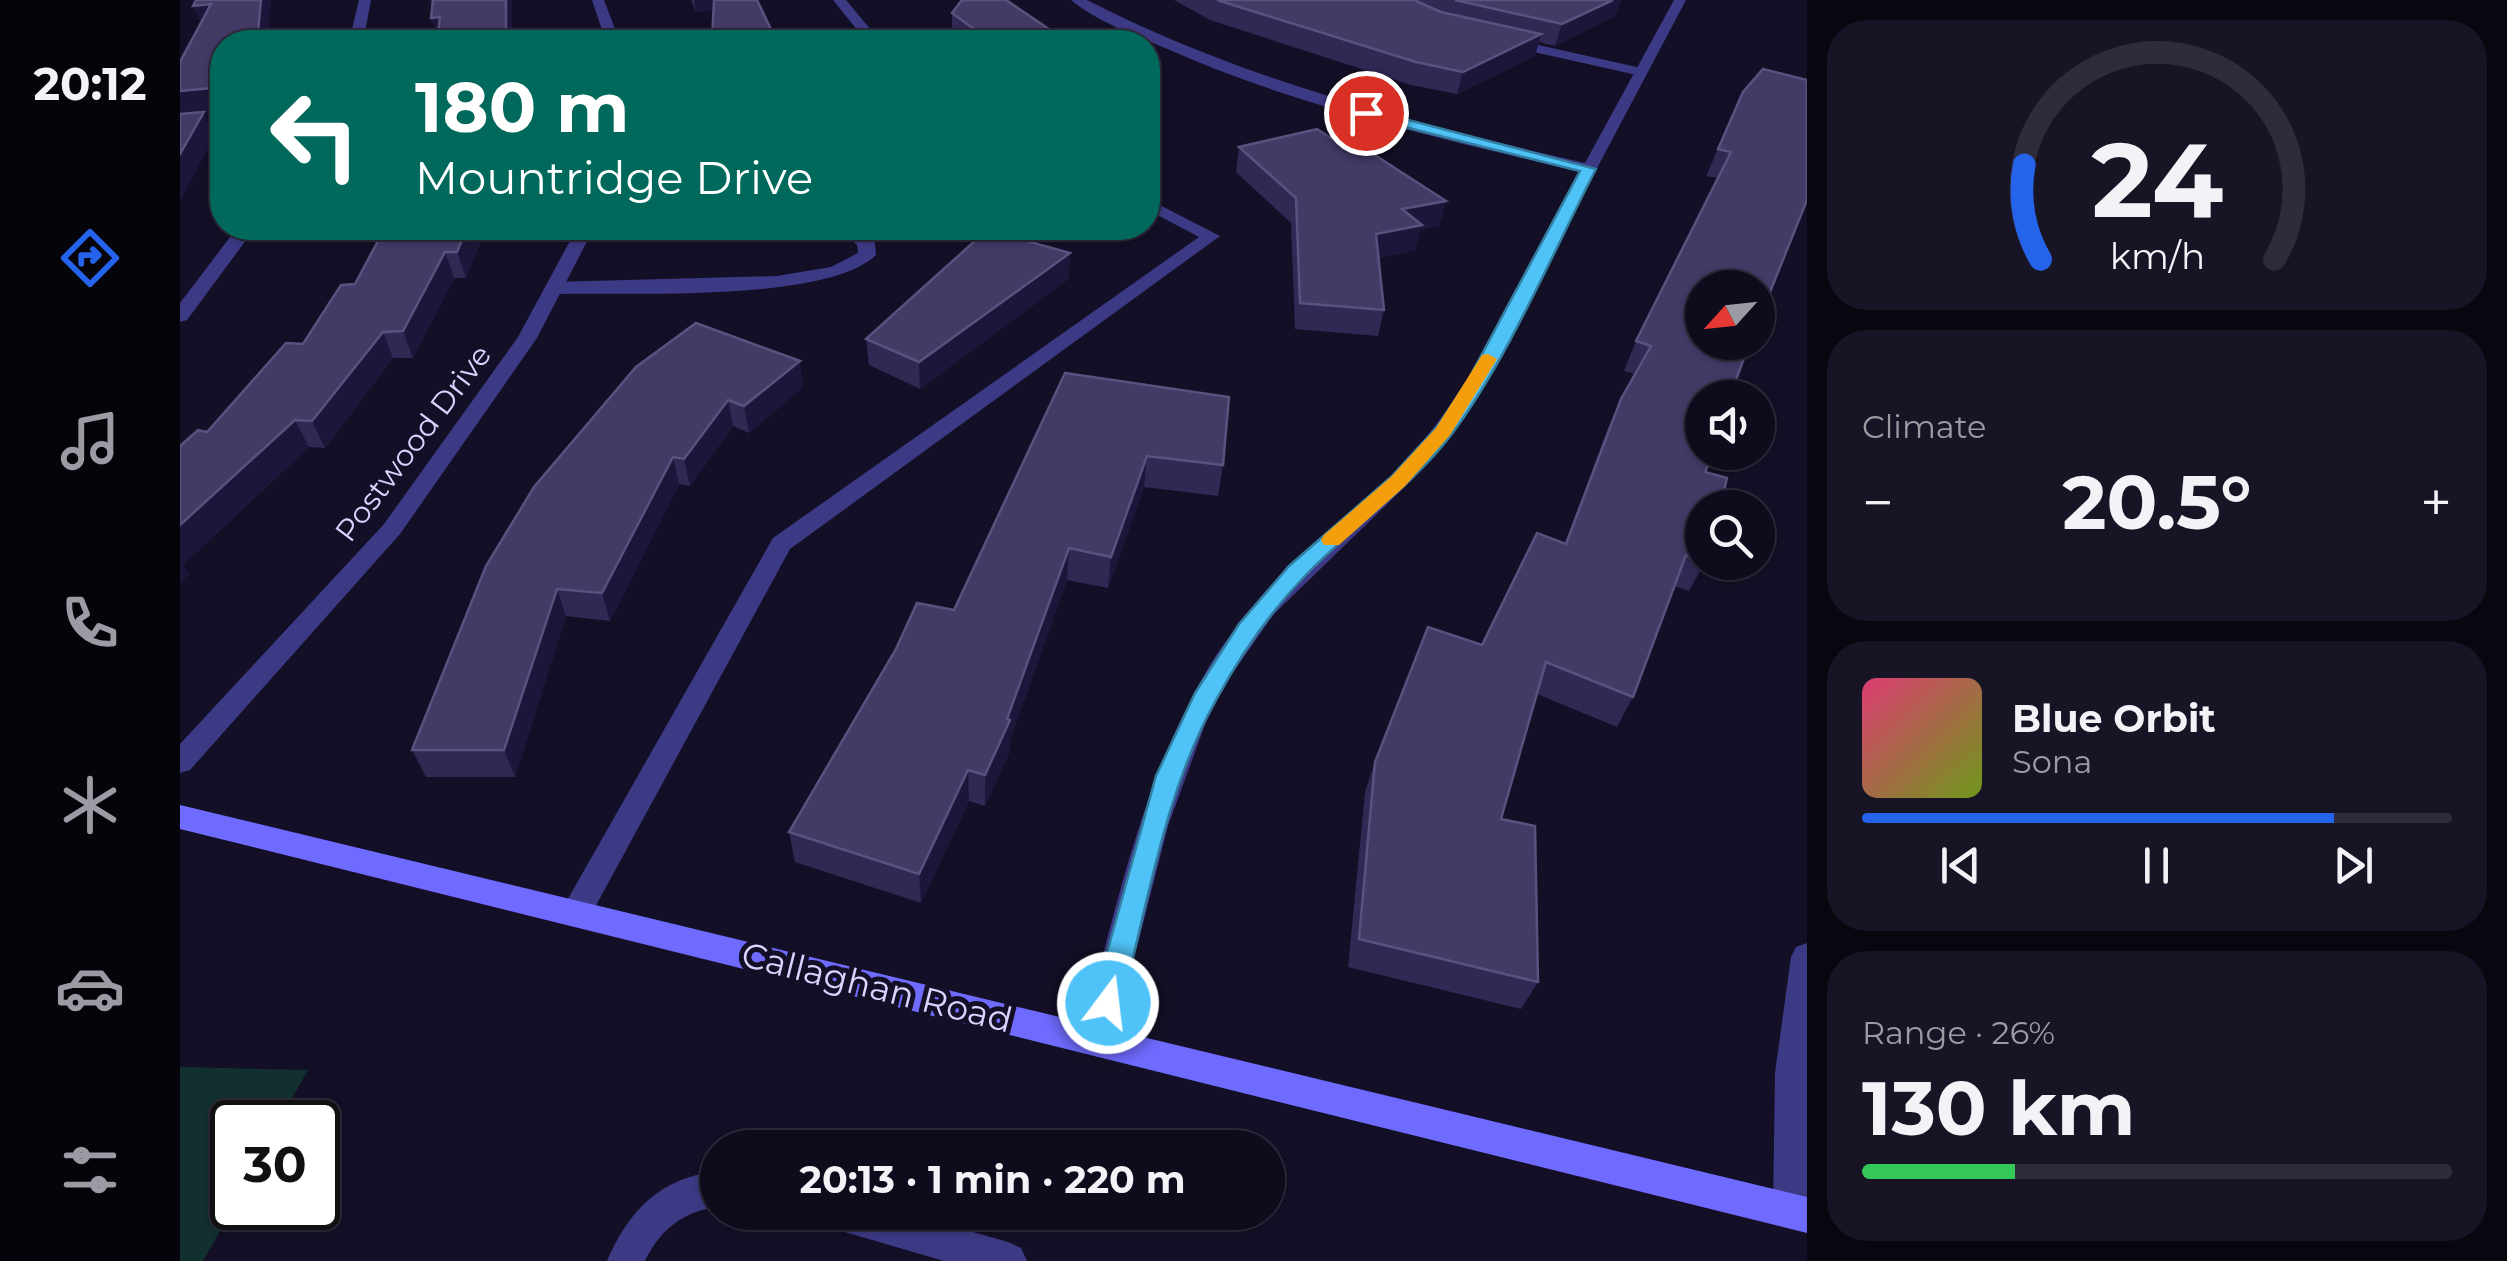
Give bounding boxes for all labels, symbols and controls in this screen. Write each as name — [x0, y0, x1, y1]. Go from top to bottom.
text: 20:12 — [33, 56, 147, 111]
text: 180 m — [415, 64, 629, 150]
icon: left — [250, 70, 380, 200]
pin — [1324, 71, 1409, 156]
icon: arrive — [1339, 86, 1394, 141]
text: 24 — [2091, 116, 2223, 243]
text: Mountridge Drive — [415, 150, 813, 205]
icon: directions — [55, 223, 125, 293]
text: km/h — [2109, 234, 2205, 278]
north arrow — [1685, 270, 1775, 360]
map controls — [1685, 270, 1775, 580]
street label: Postwood Drive — [327, 337, 499, 549]
button: sound — [1685, 380, 1775, 470]
icon: music — [55, 406, 125, 476]
text: Climate — [1862, 407, 1986, 446]
text: 20.5° — [2062, 456, 2252, 548]
text: − — [1862, 469, 1894, 536]
text: + — [2420, 469, 2452, 536]
button: search — [1685, 490, 1775, 580]
icon: phone — [55, 588, 125, 658]
text: Blue Orbit — [2012, 695, 2216, 742]
text: Sona — [2012, 742, 2092, 781]
icon: climate — [55, 770, 125, 840]
icon: previous — [1933, 838, 1988, 893]
icon: pause — [2129, 838, 2184, 893]
icon: next — [2326, 838, 2381, 893]
street label: Callaghan Road — [737, 933, 1017, 1041]
position arrow — [1056, 951, 1160, 1055]
icon: car — [55, 953, 125, 1023]
text: Range · 26% — [1862, 1013, 2055, 1052]
text: 130 km — [1862, 1062, 2135, 1154]
speed limit sign: 30 — [210, 1100, 340, 1230]
icon: filters — [55, 1135, 125, 1205]
text: 20:13 · 1 min · 220 m — [799, 1156, 1186, 1203]

